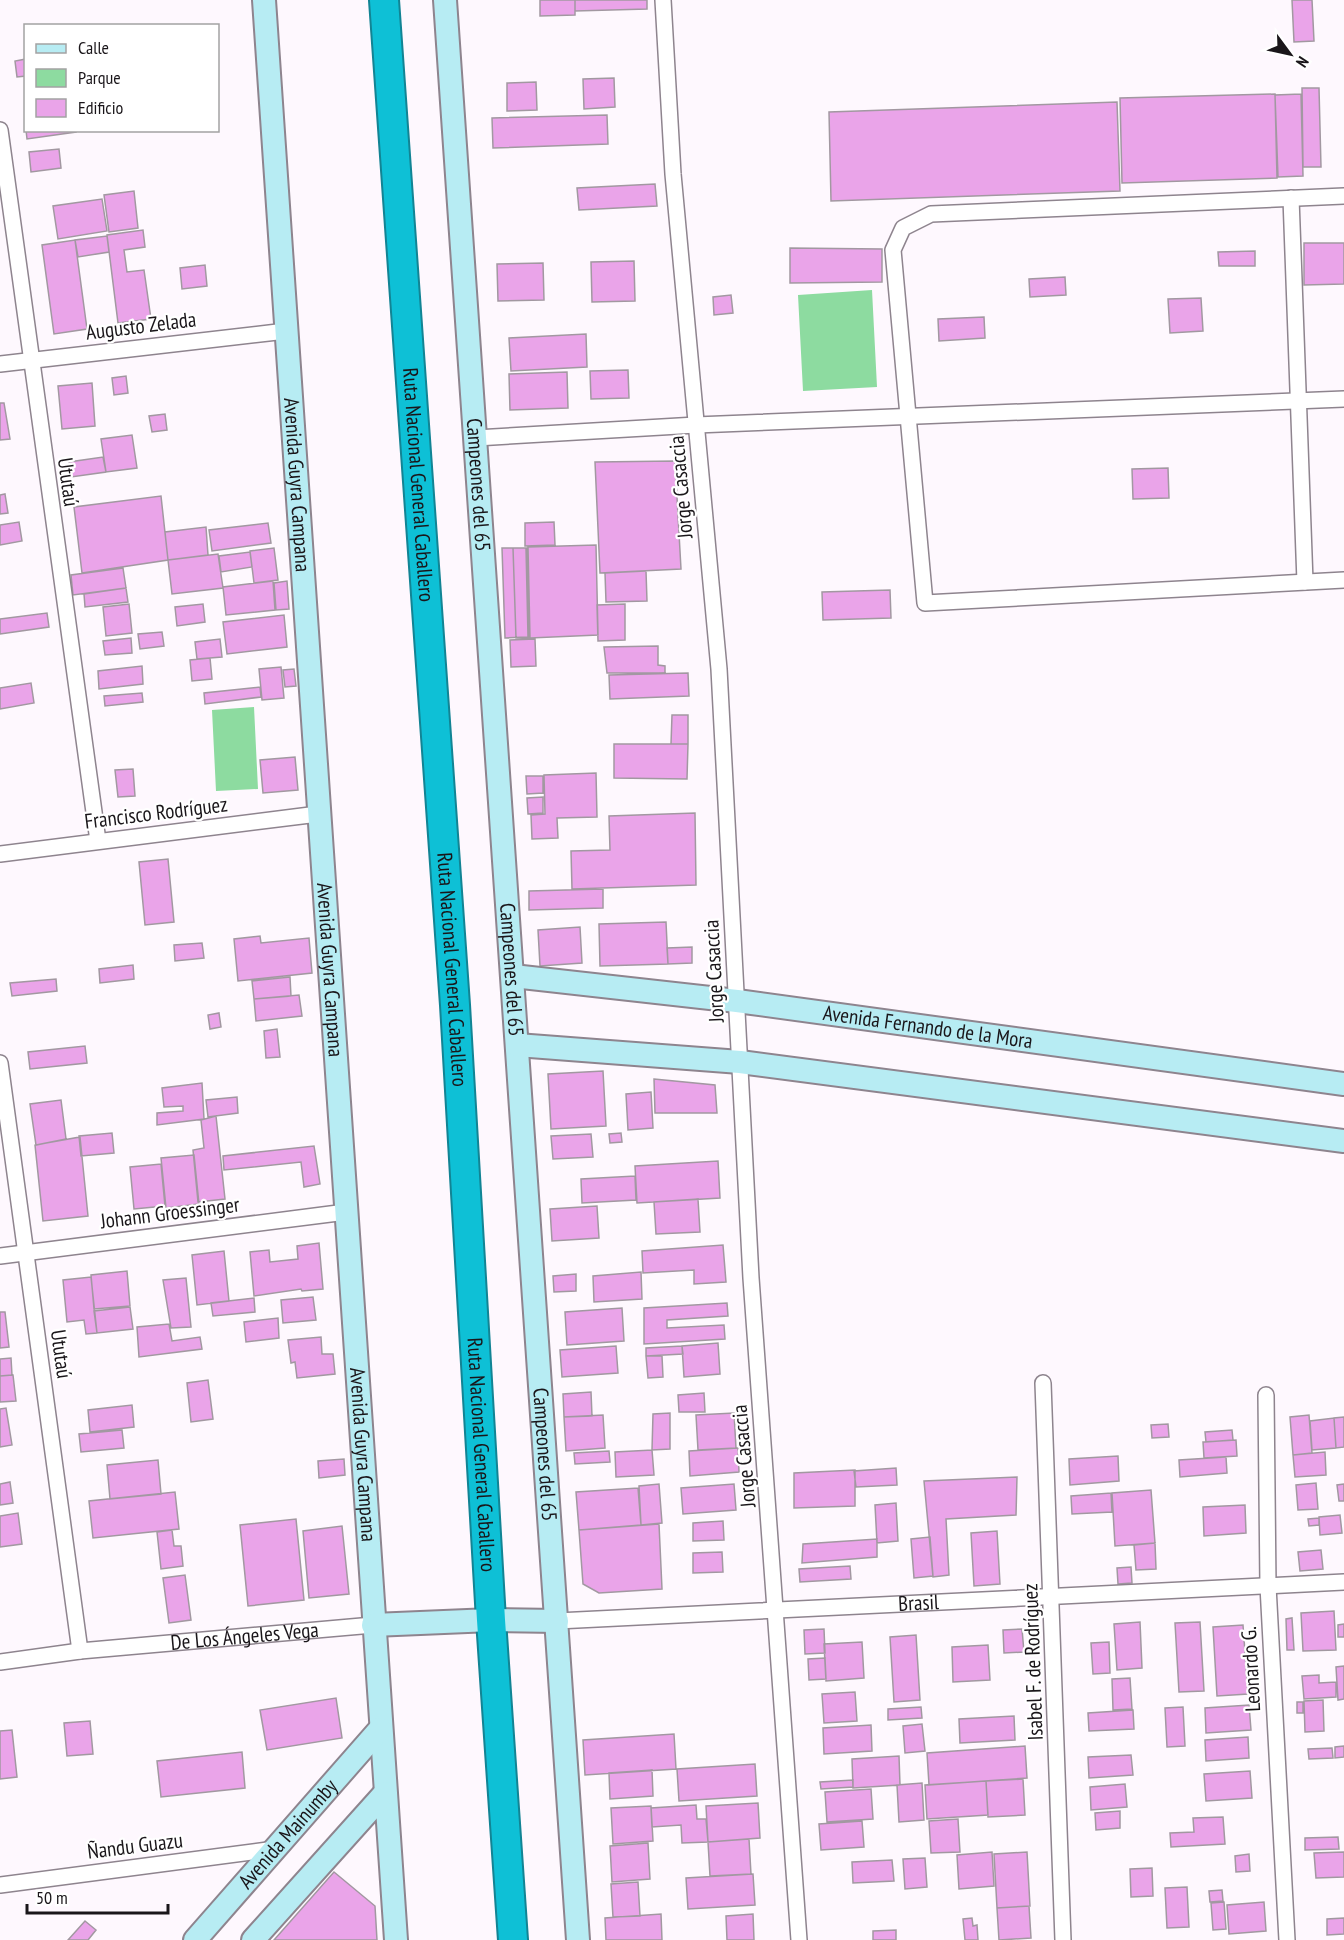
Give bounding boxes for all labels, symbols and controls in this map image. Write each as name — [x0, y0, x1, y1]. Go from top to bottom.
legend — [24, 24, 219, 132]
north arrow — [1260, 24, 1320, 84]
text: Calle — [78, 36, 109, 59]
text: N — [1292, 53, 1313, 71]
text: Parque — [78, 66, 121, 89]
text: Edificio — [78, 96, 124, 119]
street label: Augusto Zelada — [84, 305, 198, 346]
street label: Ruta Nacional General Caballero — [397, 367, 440, 603]
street label: Avenida Guyra Campana — [278, 397, 317, 573]
street label: Campeones del 65 — [461, 417, 497, 552]
street label: Jorge Casaccia — [663, 435, 699, 540]
street label: Ututaú — [52, 456, 85, 508]
street label: Francisco Rodríguez — [83, 790, 229, 835]
street label: Ruta Nacional General Caballero — [431, 851, 474, 1088]
street label: Avenida Guyra Campana — [311, 882, 350, 1058]
street label: Campeones del 65 — [494, 902, 530, 1037]
street label: Jorge Casaccia — [697, 919, 730, 1024]
street label: Avenida Fernando de la Mora — [821, 999, 1034, 1054]
street label: Johann Groessinger — [98, 1191, 241, 1235]
street label: Ututaú — [45, 1328, 78, 1380]
street label: Ruta Nacional General Caballero — [461, 1337, 502, 1573]
street label: Avenida Guyra Campana — [344, 1367, 383, 1543]
street label: Campeones del 65 — [527, 1387, 563, 1522]
street label: Jorge Casaccia — [726, 1404, 762, 1509]
street label: Isabel F. de Rodríguez — [1016, 1583, 1049, 1741]
street label: Brasil — [898, 1588, 940, 1617]
street label: De Los Ángeles Vega — [169, 1616, 320, 1656]
street label: Leonardo G. — [1235, 1626, 1266, 1712]
street label: Avenida Mainumby — [232, 1773, 343, 1894]
street label: Ñandu Guazu — [86, 1826, 184, 1865]
scale bar — [27, 1877, 168, 1915]
text: 50 m — [36, 1886, 68, 1909]

